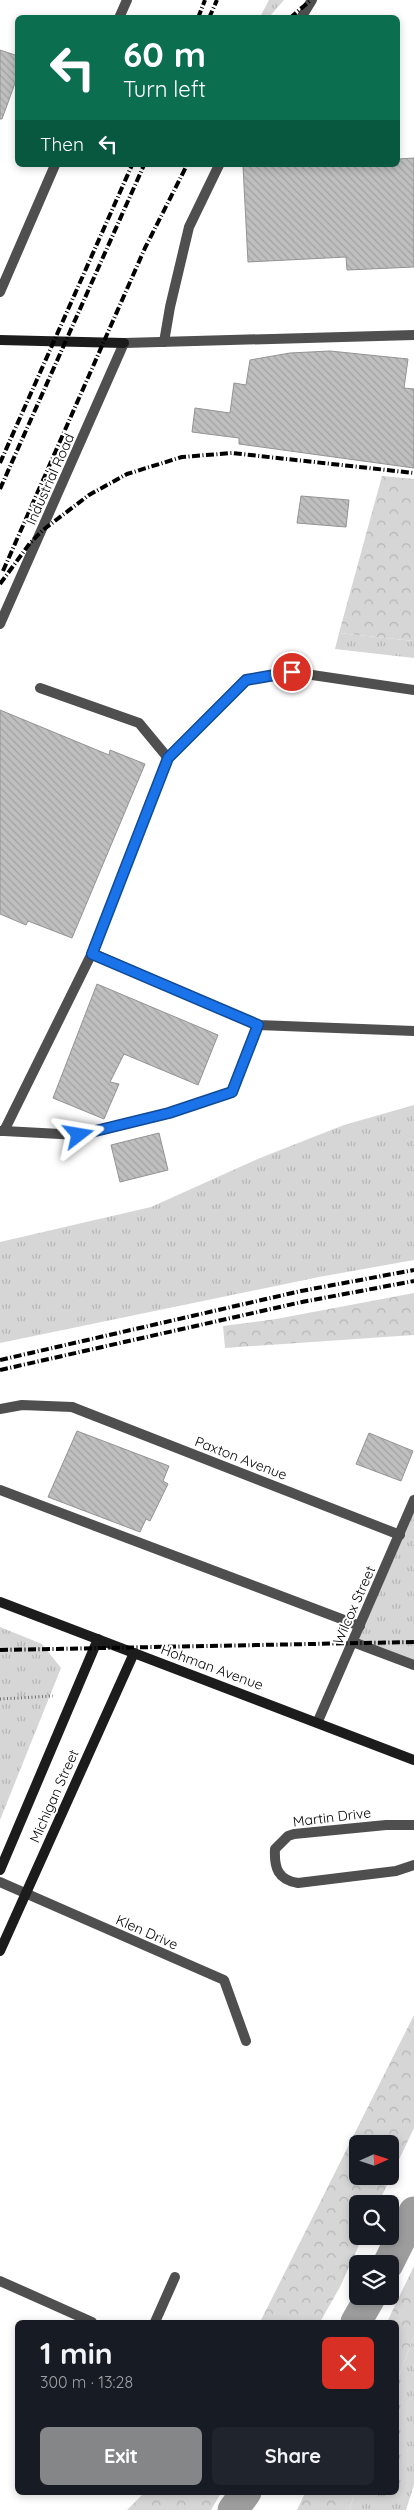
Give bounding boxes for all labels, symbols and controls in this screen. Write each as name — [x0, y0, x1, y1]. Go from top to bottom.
text: 60 m — [123, 32, 206, 76]
icon: left — [40, 35, 105, 100]
text: Turn left — [123, 75, 206, 103]
icon: left — [94, 130, 122, 158]
text: Then — [40, 132, 84, 156]
street label: Industrial Road — [22, 430, 78, 528]
pin — [271, 651, 313, 693]
icon: arrive — [278, 658, 306, 686]
position arrow — [52, 1108, 104, 1160]
street label: Paxton Avenue — [192, 1432, 290, 1484]
street label: Wilcox Street — [329, 1563, 379, 1647]
street label: Hohman Avenue — [158, 1640, 266, 1694]
street label: Michigan Street — [25, 1746, 83, 1845]
street label: Martin Drive — [292, 1803, 372, 1831]
street label: Klen Drive — [113, 1910, 181, 1954]
north arrow — [349, 2135, 399, 2185]
map controls — [349, 2135, 399, 2305]
button: search — [349, 2195, 399, 2245]
button: layers — [349, 2255, 399, 2305]
text: 1 min — [40, 2334, 113, 2372]
button: close — [322, 2337, 374, 2389]
text: 300 m · 13:28 — [40, 2372, 133, 2392]
button: Exit — [40, 2427, 202, 2485]
button: Share — [212, 2427, 374, 2485]

